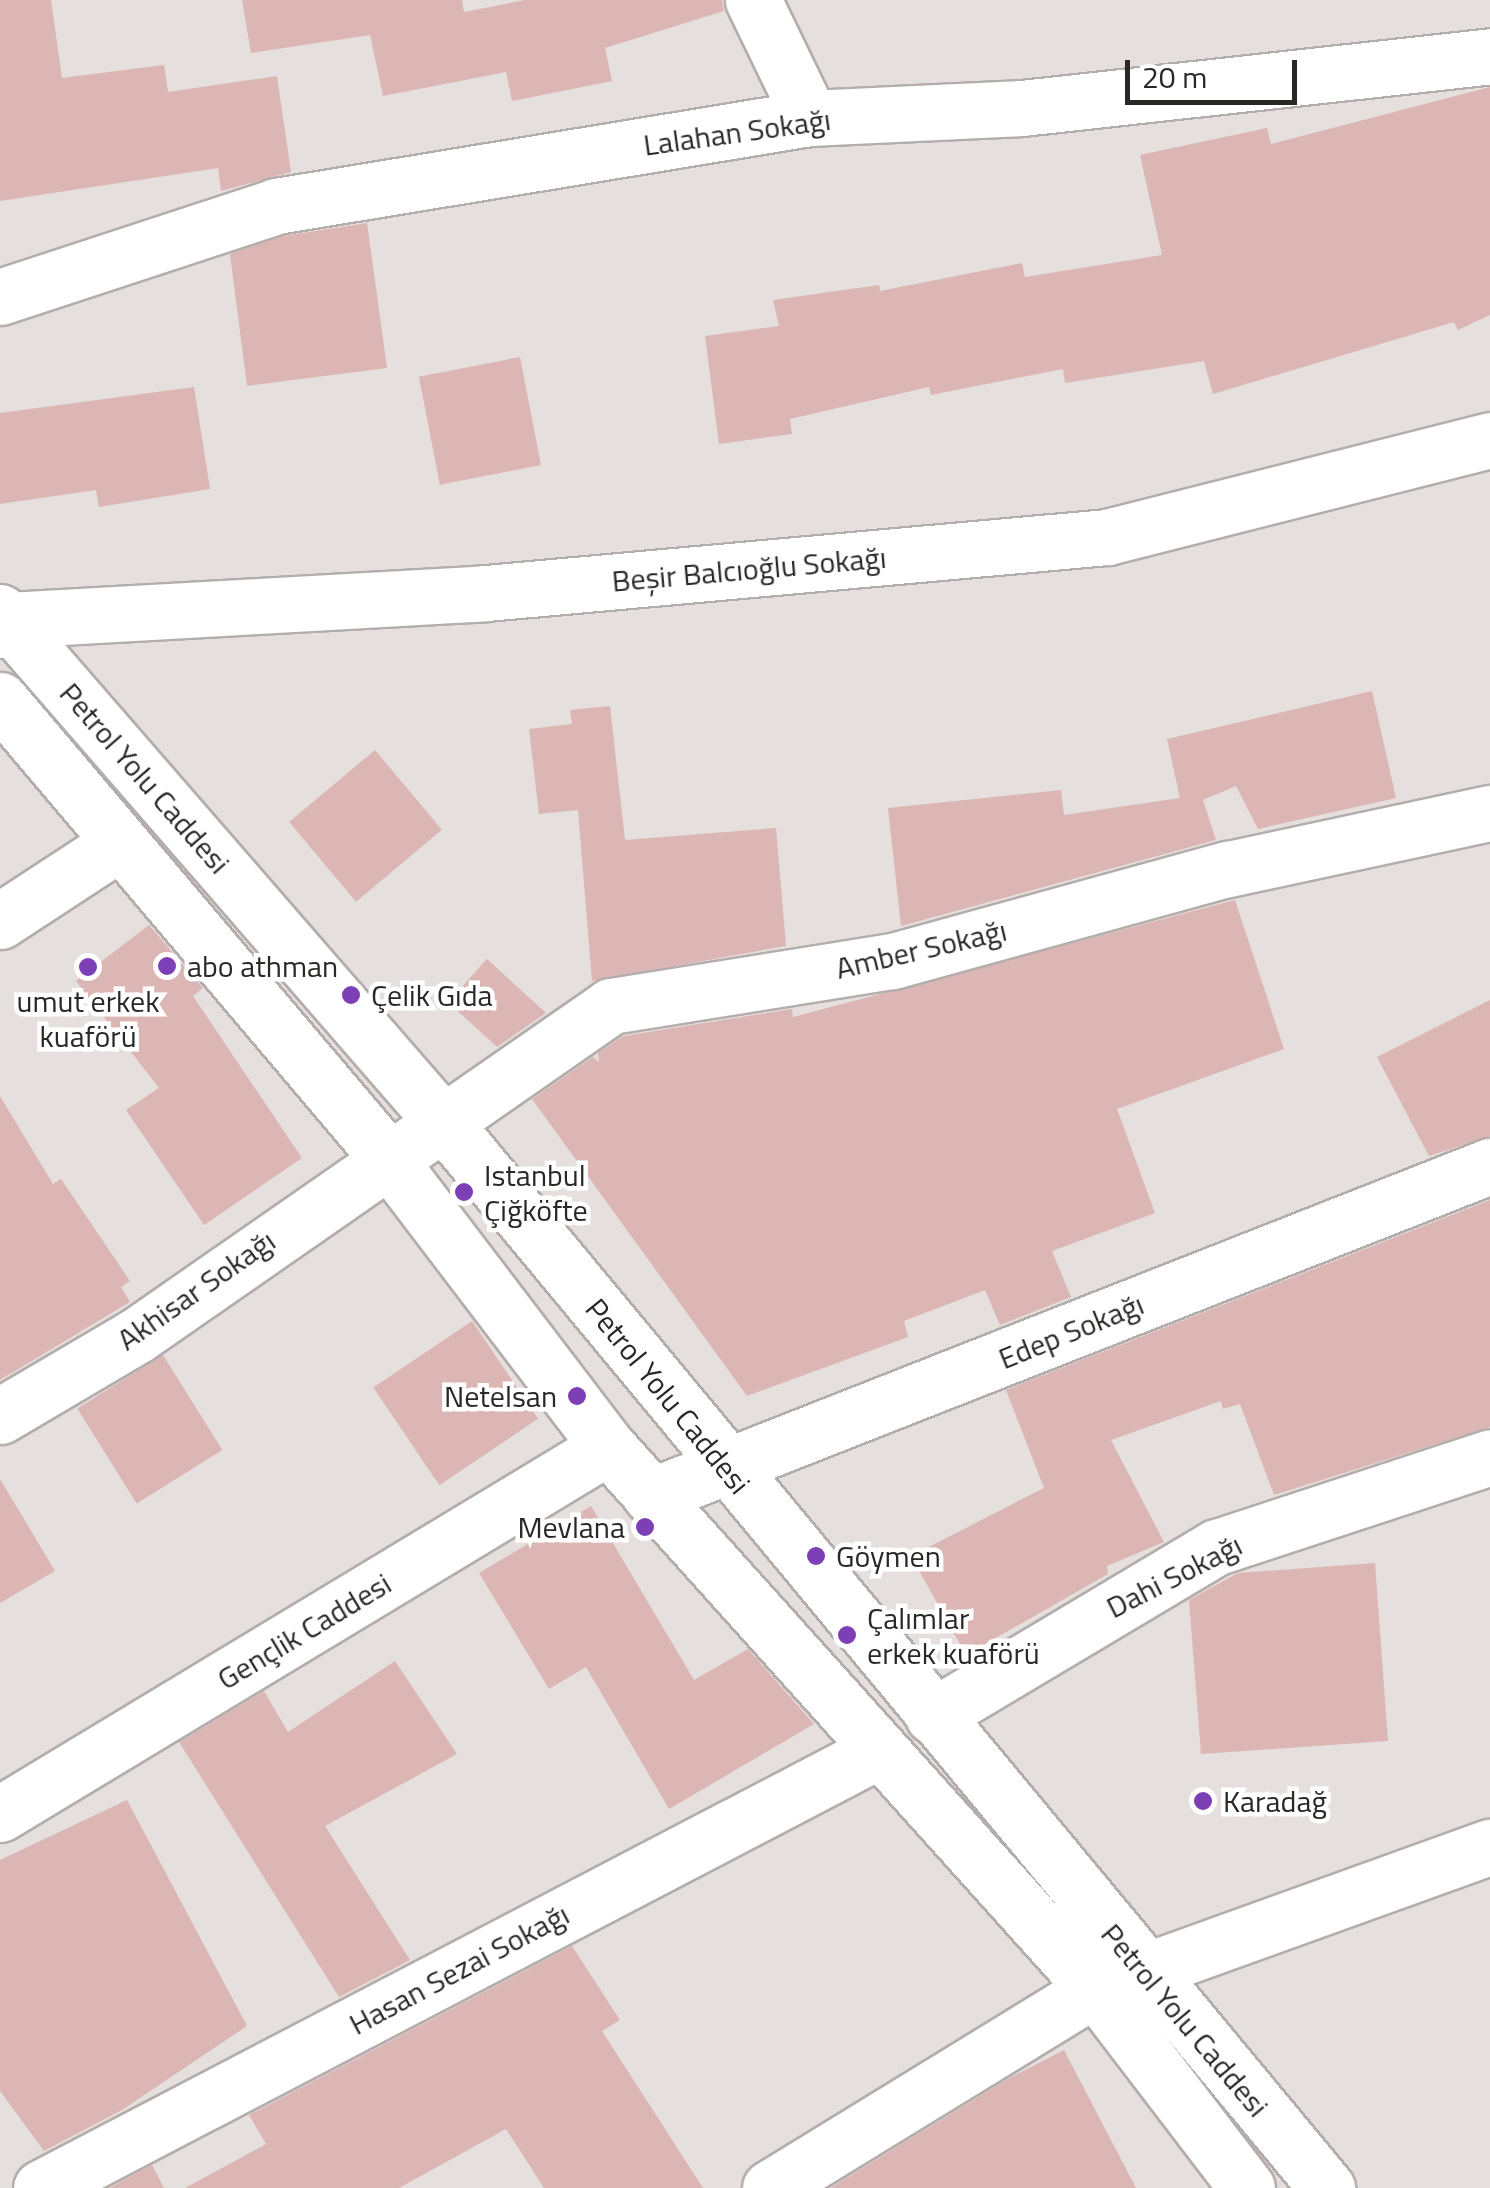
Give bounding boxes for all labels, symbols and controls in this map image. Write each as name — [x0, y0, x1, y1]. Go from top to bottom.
scale bar — [1130, 40, 1302, 102]
text: 20 m — [1142, 54, 1207, 100]
street label: Lalahan Sokağı — [641, 101, 833, 163]
street label: Beşir Balcıoğlu Sokağı — [610, 539, 888, 599]
street label: Petrol Yolu Caddesi — [52, 675, 238, 881]
street label: Amber Sokağı — [832, 912, 1010, 986]
place label: abo athman — [187, 948, 338, 984]
marker: abo athman — [156, 955, 178, 977]
marker: umut erkek kuaförü — [77, 956, 99, 978]
place label: Çelik Gıda — [371, 977, 493, 1013]
place label: umut erkek kuaförü — [16, 983, 160, 1054]
marker: Çelik Gıda — [340, 984, 362, 1006]
place label: Istanbul Çiğköfte — [484, 1157, 588, 1228]
marker: Istanbul Çiğköfte — [453, 1181, 475, 1203]
street label: Akhisar Sokağı — [110, 1222, 282, 1358]
street label: Edep Sokağı — [993, 1286, 1149, 1376]
street label: Petrol Yolu Caddesi — [578, 1291, 758, 1501]
place label: Netelsan — [444, 1378, 557, 1414]
marker: Netelsan — [566, 1385, 588, 1407]
place label: Mevlana — [518, 1509, 625, 1545]
marker: Mevlana — [634, 1516, 656, 1538]
street label: Dahi Sokağı — [1100, 1527, 1248, 1625]
place label: Göymen — [836, 1538, 941, 1574]
marker: Göymen — [805, 1545, 827, 1567]
street label: Gençlik Caddesi — [211, 1565, 397, 1697]
place label: Çalımlar erkek kuaförü — [867, 1600, 1040, 1670]
marker: Çalımlar erkek kuaförü — [836, 1624, 858, 1646]
place label: Karadağ — [1223, 1783, 1327, 1819]
marker: Karadağ — [1192, 1790, 1214, 1812]
street label: Hasan Sezai Sokağı — [343, 1896, 575, 2042]
street label: Petrol Yolu Caddesi — [1094, 1916, 1276, 2124]

